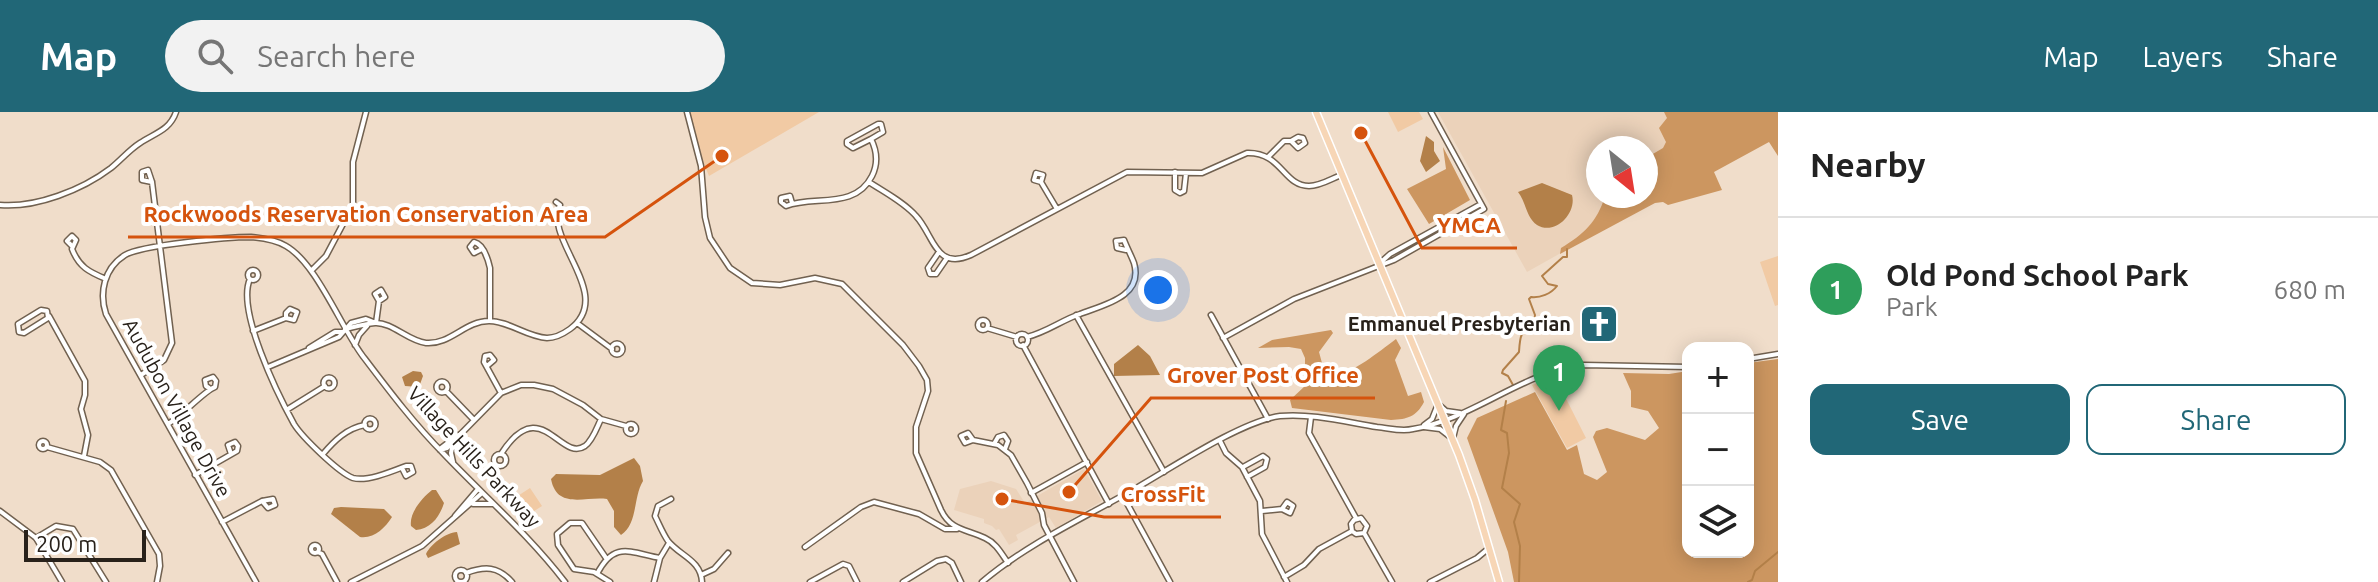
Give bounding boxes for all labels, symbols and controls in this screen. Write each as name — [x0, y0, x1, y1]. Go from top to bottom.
search box — [165, 20, 725, 92]
icon: search — [193, 34, 237, 78]
text: Map — [40, 35, 117, 77]
text: Search here — [257, 39, 416, 73]
text: Map — [2043, 41, 2099, 72]
text: Layers — [2143, 41, 2223, 72]
text: Share — [2267, 41, 2338, 72]
north arrow — [1586, 136, 1658, 208]
text: Nearby — [1810, 145, 1925, 183]
callout: Rockwoods Reservation Conservation Area — [128, 191, 605, 237]
text: Rockwoods Reservation Conservation Area — [143, 201, 589, 226]
callout: YMCA — [1422, 202, 1517, 248]
text: YMCA — [1437, 212, 1501, 237]
text: Old Pond School Park — [1886, 258, 2189, 292]
your location — [1138, 270, 1178, 310]
text: 1 — [1829, 275, 1843, 304]
text: 680 m — [2274, 275, 2346, 304]
text: Park — [1886, 292, 1938, 321]
church icon: Emmanuel Presbyterian — [1578, 303, 1620, 345]
place label: Emmanuel Presbyterian — [1348, 312, 1571, 335]
street label: Audubon Village Drive — [119, 315, 236, 501]
map controls — [1682, 342, 1754, 558]
button: + — [1682, 342, 1754, 414]
pin: 1 — [1533, 345, 1585, 411]
callout: Grover Post Office — [1151, 352, 1375, 398]
text: Grover Post Office — [1167, 362, 1359, 387]
street label: Village Hills Parkway — [403, 382, 546, 532]
button: Save — [1810, 384, 2070, 455]
button: Share — [2086, 384, 2346, 455]
button: − — [1682, 414, 1754, 486]
callout: CrossFit — [1104, 471, 1221, 517]
text: CrossFit — [1121, 481, 1205, 506]
button: layers — [1682, 486, 1754, 558]
scale bar — [24, 526, 146, 562]
text: 200 m — [36, 531, 97, 556]

